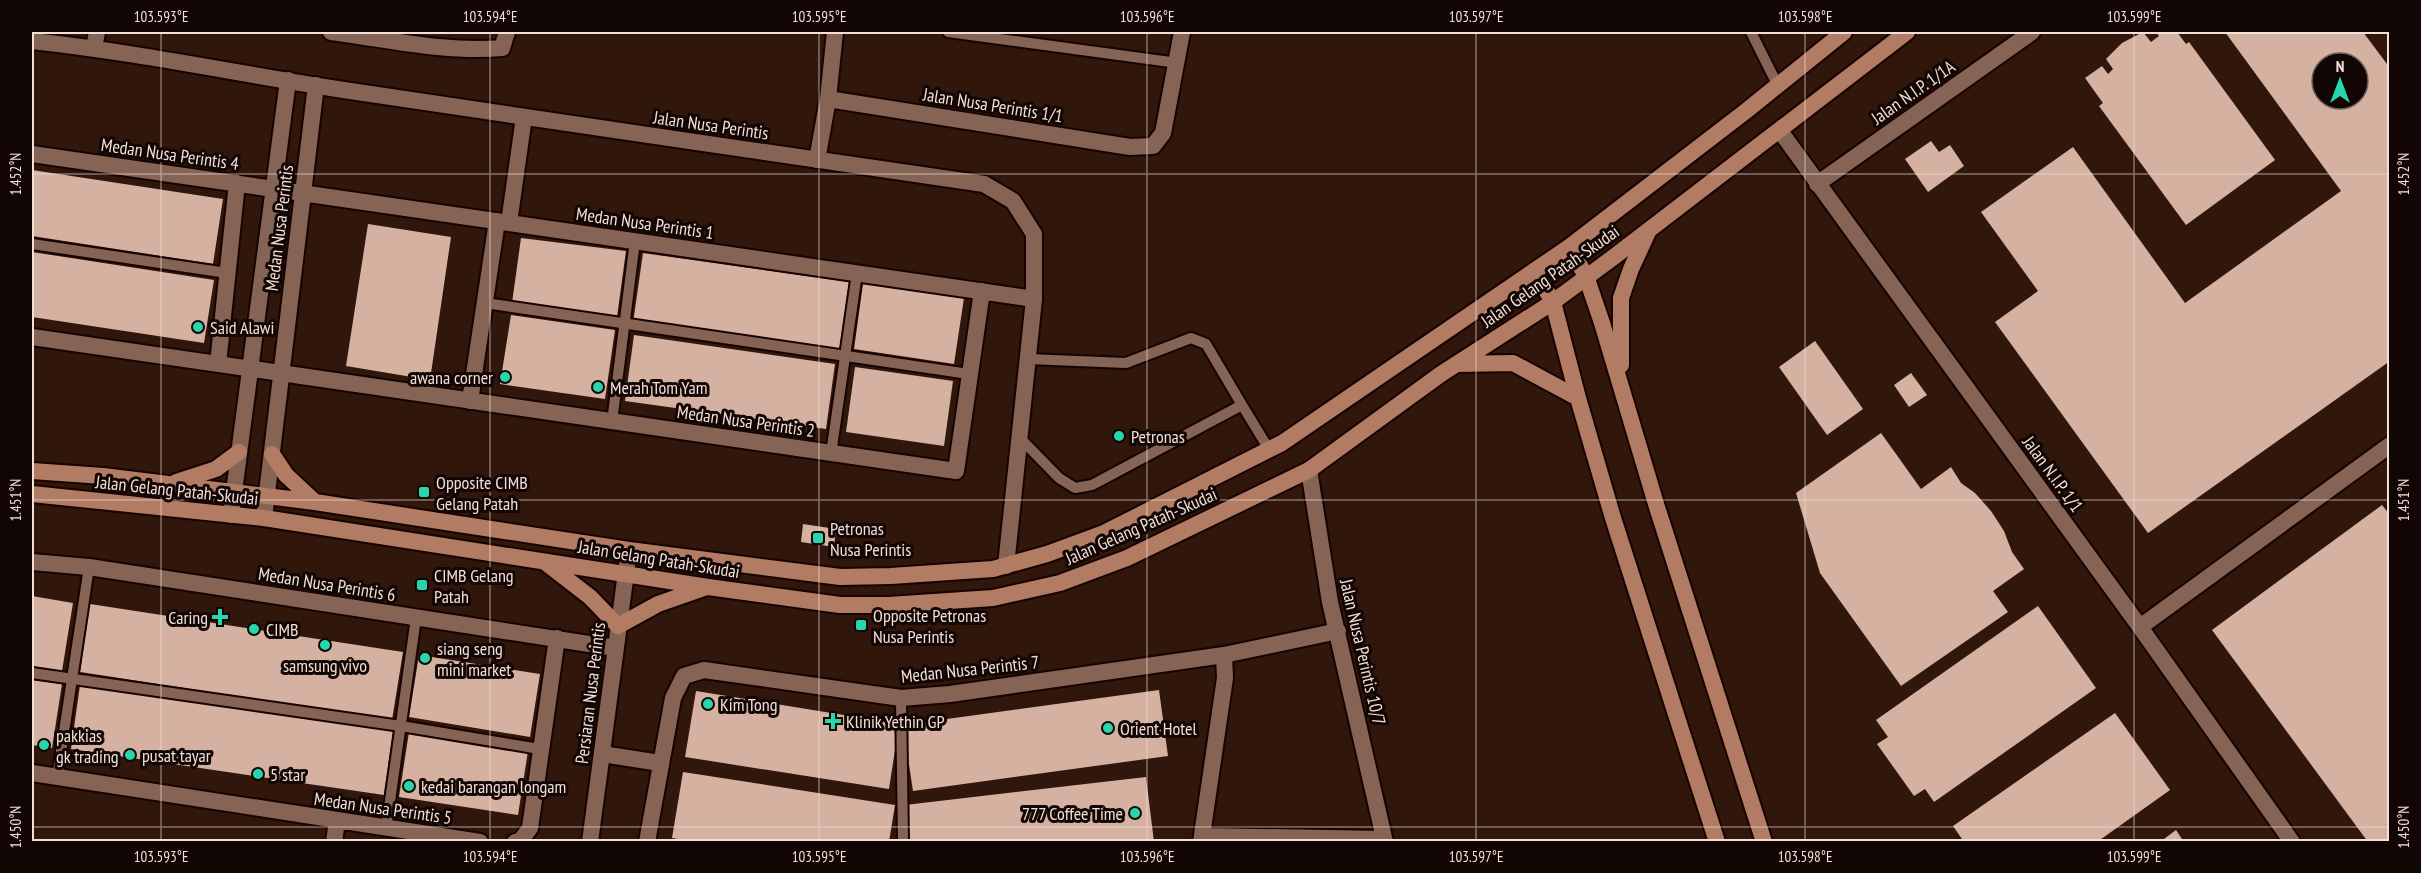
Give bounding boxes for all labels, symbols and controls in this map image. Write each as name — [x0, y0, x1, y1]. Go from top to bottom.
text: 103.593°E — [134, 7, 188, 26]
text: 103.594°E — [463, 7, 517, 26]
text: 103.595°E — [792, 7, 846, 26]
text: 103.596°E — [1120, 7, 1174, 26]
text: 103.597°E — [1449, 7, 1503, 26]
text: 103.598°E — [1778, 7, 1832, 26]
text: 103.599°E — [2107, 7, 2161, 26]
north arrow — [2310, 51, 2370, 111]
street label: Jalan N.I.P. 1/1A — [1866, 54, 1960, 130]
text: N — [2336, 56, 2344, 76]
street label: Jalan Nusa Perintis 1/1 — [920, 82, 1065, 127]
street label: Jalan Nusa Perintis — [651, 105, 770, 144]
street label: Medan Nusa Perintis 4 — [100, 133, 240, 175]
text: 1.452°N — [6, 153, 25, 195]
text: 1.452°N — [2394, 153, 2413, 195]
street label: Medan Nusa Perintis — [260, 164, 298, 292]
street label: Medan Nusa Perintis 1 — [575, 202, 715, 244]
street label: Jalan Gelang Patah-Skudai — [1476, 220, 1624, 333]
place label: Said Alawi — [210, 316, 274, 339]
marker: Said Alawi — [191, 320, 205, 334]
place label: awana corner — [410, 366, 493, 389]
marker: awana corner — [498, 370, 512, 384]
place label: Merah Tom Yam — [610, 376, 707, 399]
marker: Merah Tom Yam — [591, 380, 605, 394]
street label: Medan Nusa Perintis 2 — [676, 400, 816, 442]
place label: Petronas — [1131, 425, 1185, 448]
marker: Petronas — [1112, 429, 1126, 443]
street label: Jalan N.I.P. 1/1 — [2017, 431, 2088, 517]
street label: Jalan Gelang Patah-Skudai — [94, 470, 259, 510]
place label: Opposite CIMB Gelang Patah — [436, 471, 528, 515]
text: 1.451°N — [6, 479, 25, 521]
text: 1.451°N — [2394, 479, 2413, 521]
street label: Jalan Gelang Patah-Skudai — [1061, 482, 1220, 570]
marker: Opposite CIMB Gelang Patah — [417, 485, 431, 499]
place label: Petronas Nusa Perintis — [830, 517, 911, 561]
marker: Petronas Nusa Perintis — [811, 531, 825, 545]
street label: Jalan Gelang Patah-Skudai — [576, 535, 741, 583]
street label: Medan Nusa Perintis 6 — [257, 562, 397, 606]
place label: CIMB Gelang Patah — [434, 564, 514, 608]
street label: Jalan Nusa Perintis 10/7 — [1335, 576, 1391, 727]
marker: CIMB Gelang Patah — [415, 578, 429, 592]
place label: Opposite Petronas Nusa Perintis — [873, 604, 986, 648]
place label: Caring — [168, 606, 208, 629]
marker: Caring — [213, 610, 227, 624]
place label: CIMB — [266, 618, 298, 641]
marker: Opposite Petronas Nusa Perintis — [854, 618, 868, 632]
street label: Persiaran Nusa Perintis — [570, 621, 610, 765]
marker: CIMB — [247, 622, 261, 636]
place label: siang seng mini market — [437, 637, 511, 681]
marker: samsung vivo — [318, 638, 332, 652]
street label: Medan Nusa Perintis 7 — [900, 650, 1040, 688]
marker: siang seng mini market — [418, 651, 432, 665]
place label: samsung vivo — [283, 654, 367, 677]
place label: Kim Tong — [720, 693, 778, 716]
marker: Kim Tong — [701, 697, 715, 711]
place label: Klinik Yethin GP — [846, 710, 945, 733]
marker: Klinik Yethin GP — [824, 712, 842, 730]
place label: Orient Hotel — [1120, 717, 1197, 740]
marker: Orient Hotel — [1101, 721, 1115, 735]
place label: pakkias gk trading — [56, 724, 119, 768]
marker: pakkias gk trading — [37, 738, 51, 752]
place label: pusat tayar — [142, 744, 211, 767]
marker: pusat tayar — [123, 748, 137, 762]
place label: 5 star — [270, 763, 305, 786]
marker: 5 star — [251, 767, 265, 781]
place label: kedai barangan longam — [421, 775, 566, 798]
marker: kedai barangan longam — [402, 779, 416, 793]
street label: Medan Nusa Perintis 5 — [313, 787, 453, 829]
place label: 777 Coffee Time — [1022, 802, 1123, 825]
text: 1.450°N — [6, 806, 25, 848]
marker: 777 Coffee Time — [1128, 806, 1142, 820]
text: 1.450°N — [2394, 806, 2413, 848]
text: 103.593°E — [134, 847, 188, 866]
text: 103.594°E — [463, 847, 517, 866]
text: 103.595°E — [792, 847, 846, 866]
text: 103.596°E — [1120, 847, 1174, 866]
text: 103.597°E — [1449, 847, 1503, 866]
text: 103.598°E — [1778, 847, 1832, 866]
text: 103.599°E — [2107, 847, 2161, 866]

